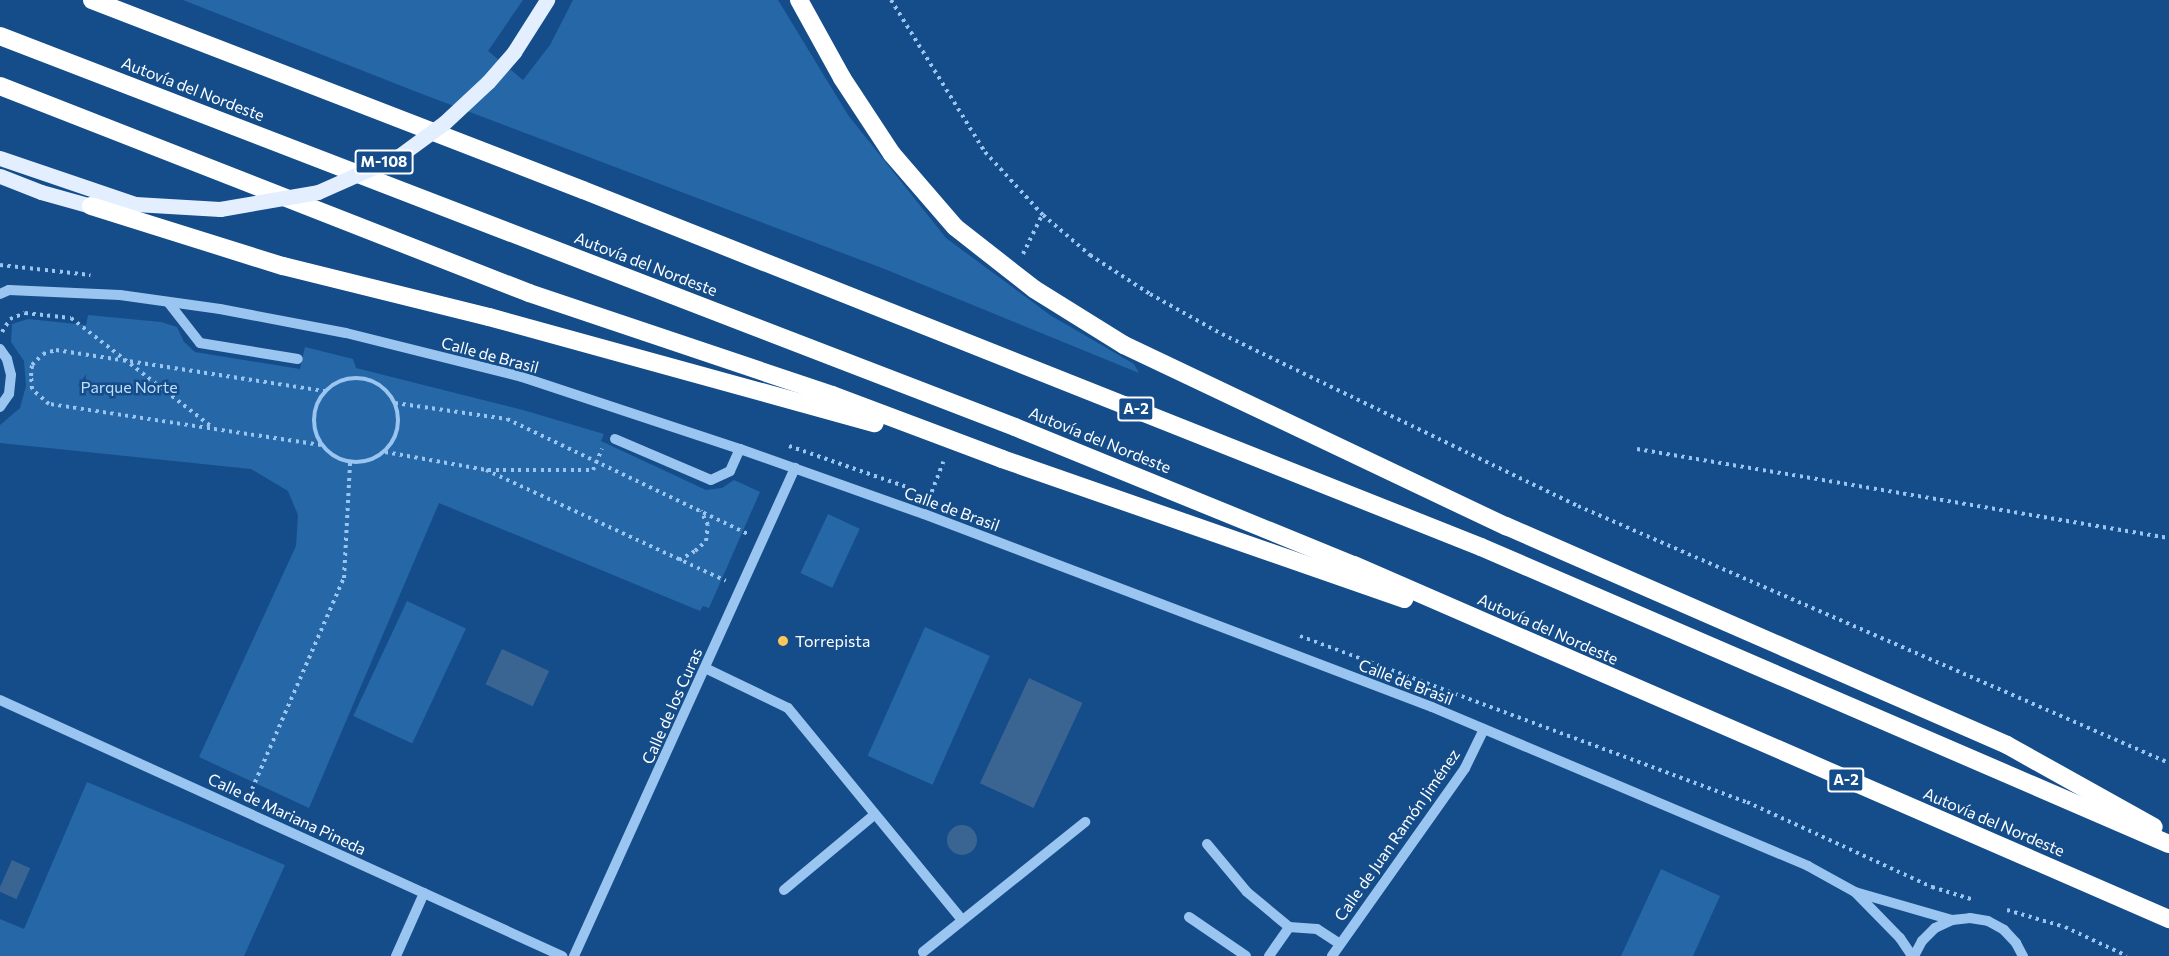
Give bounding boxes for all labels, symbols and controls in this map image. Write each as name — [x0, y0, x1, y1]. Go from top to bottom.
street label: Autovía del Nordeste — [119, 53, 267, 125]
road number: M-108 — [354, 150, 414, 174]
street label: Autovía del Nordeste — [572, 228, 720, 300]
street label: Calle de Brasil — [439, 333, 541, 377]
park label: Parque Norte — [80, 377, 178, 397]
road number: A-2 — [1116, 397, 1156, 421]
street label: Autovía del Nordeste — [1026, 403, 1174, 477]
street label: Calle de Brasil — [902, 483, 1002, 535]
street label: Autovía del Nordeste — [1475, 589, 1621, 669]
place label: Torrepista — [795, 631, 870, 651]
marker: Torrepista — [776, 634, 790, 648]
street label: Calle de los Curas — [638, 645, 706, 767]
street label: Calle de Brasil — [1356, 655, 1456, 709]
street label: Calle de Juan Ramón Jiménez — [1330, 745, 1464, 925]
road number: A-2 — [1826, 768, 1866, 792]
street label: Calle de Mariana Pineda — [205, 769, 369, 859]
street label: Autovía del Nordeste — [1920, 784, 2068, 860]

